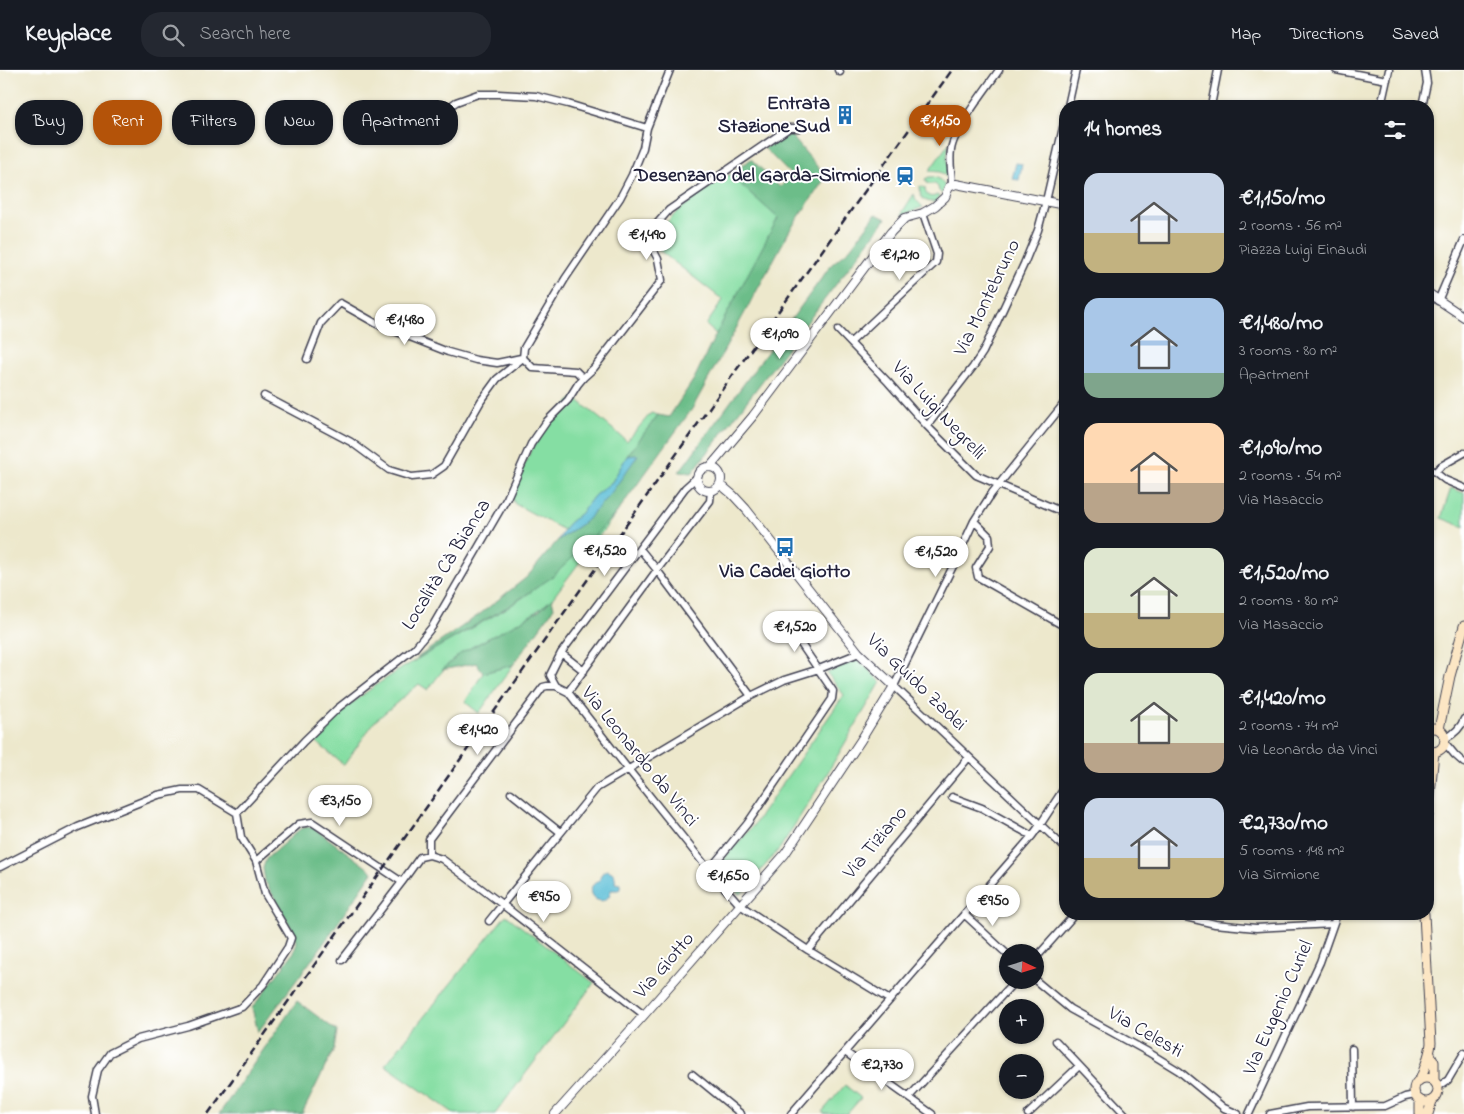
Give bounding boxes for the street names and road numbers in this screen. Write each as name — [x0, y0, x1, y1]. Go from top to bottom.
street label: Via Montebruno — [947, 235, 1029, 362]
street label: Via Luigi Negrelli — [883, 354, 992, 468]
street label: Località Cà Bianca — [395, 494, 499, 636]
street label: Via Guido Zadei — [858, 627, 973, 739]
street label: Via Leonardo da Vinci — [573, 680, 705, 834]
street label: Via Tiziano — [836, 800, 915, 887]
street label: Via Giotto — [627, 926, 702, 1007]
street label: Via Eugenio Curiel — [1236, 936, 1323, 1081]
street label: Via Celesti — [1101, 999, 1188, 1066]

